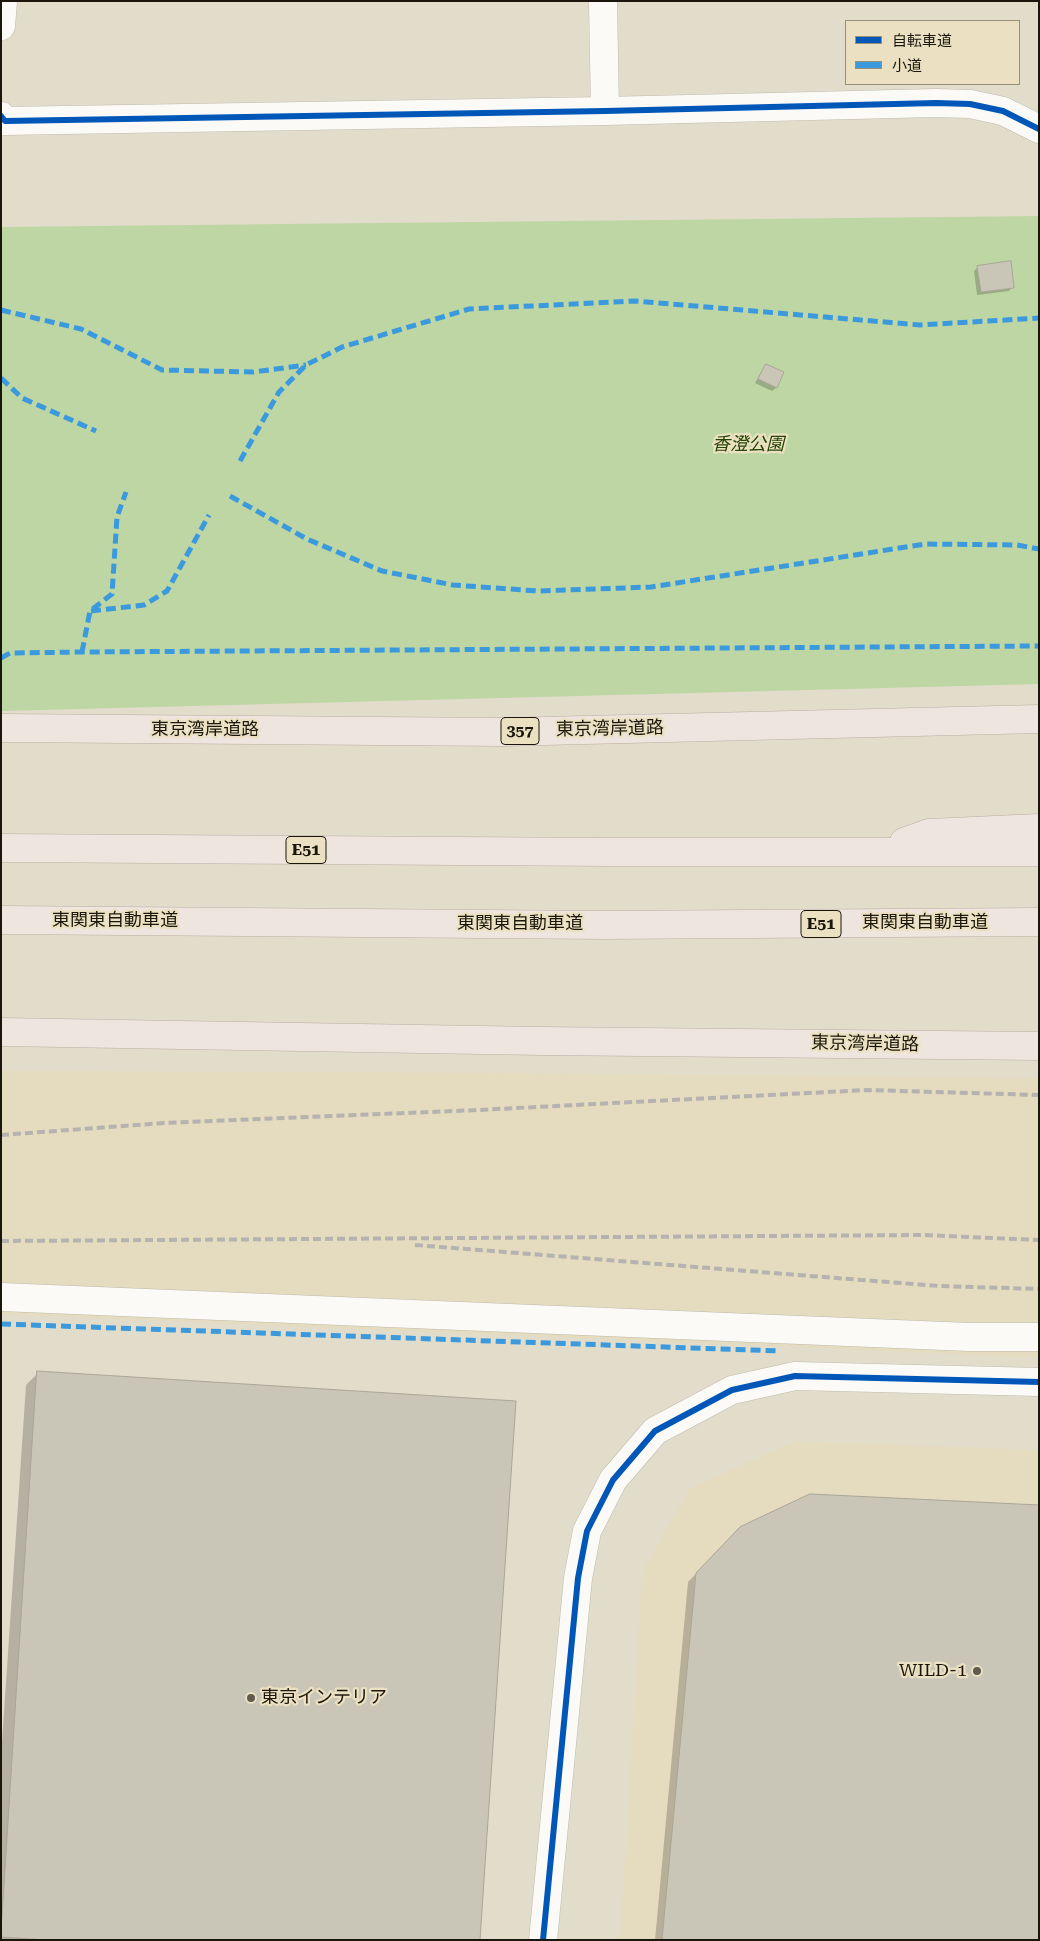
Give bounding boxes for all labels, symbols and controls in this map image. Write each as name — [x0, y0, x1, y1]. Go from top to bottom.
legend — [845, 20, 1020, 85]
text: 自転車道 — [892, 32, 952, 50]
text: 小道 — [892, 57, 922, 75]
park label: 香澄公園 — [712, 434, 784, 456]
street label: 東京湾岸道路 — [556, 717, 664, 741]
road number: 357 — [501, 718, 539, 744]
street label: 東京湾岸道路 — [151, 719, 259, 741]
road number: E51 — [286, 836, 326, 864]
street label: 東関東自動車道 — [52, 910, 178, 932]
road number: E51 — [801, 911, 841, 938]
street label: 東関東自動車道 — [862, 912, 988, 934]
street label: 東関東自動車道 — [457, 913, 583, 935]
street label: 東京湾岸道路 — [811, 1032, 919, 1056]
place label: WILD-1 — [899, 1660, 967, 1682]
marker: WILD-1 — [971, 1665, 983, 1677]
place label: 東京インテリア — [261, 1687, 387, 1709]
marker: 東京インテリア — [245, 1692, 257, 1704]

